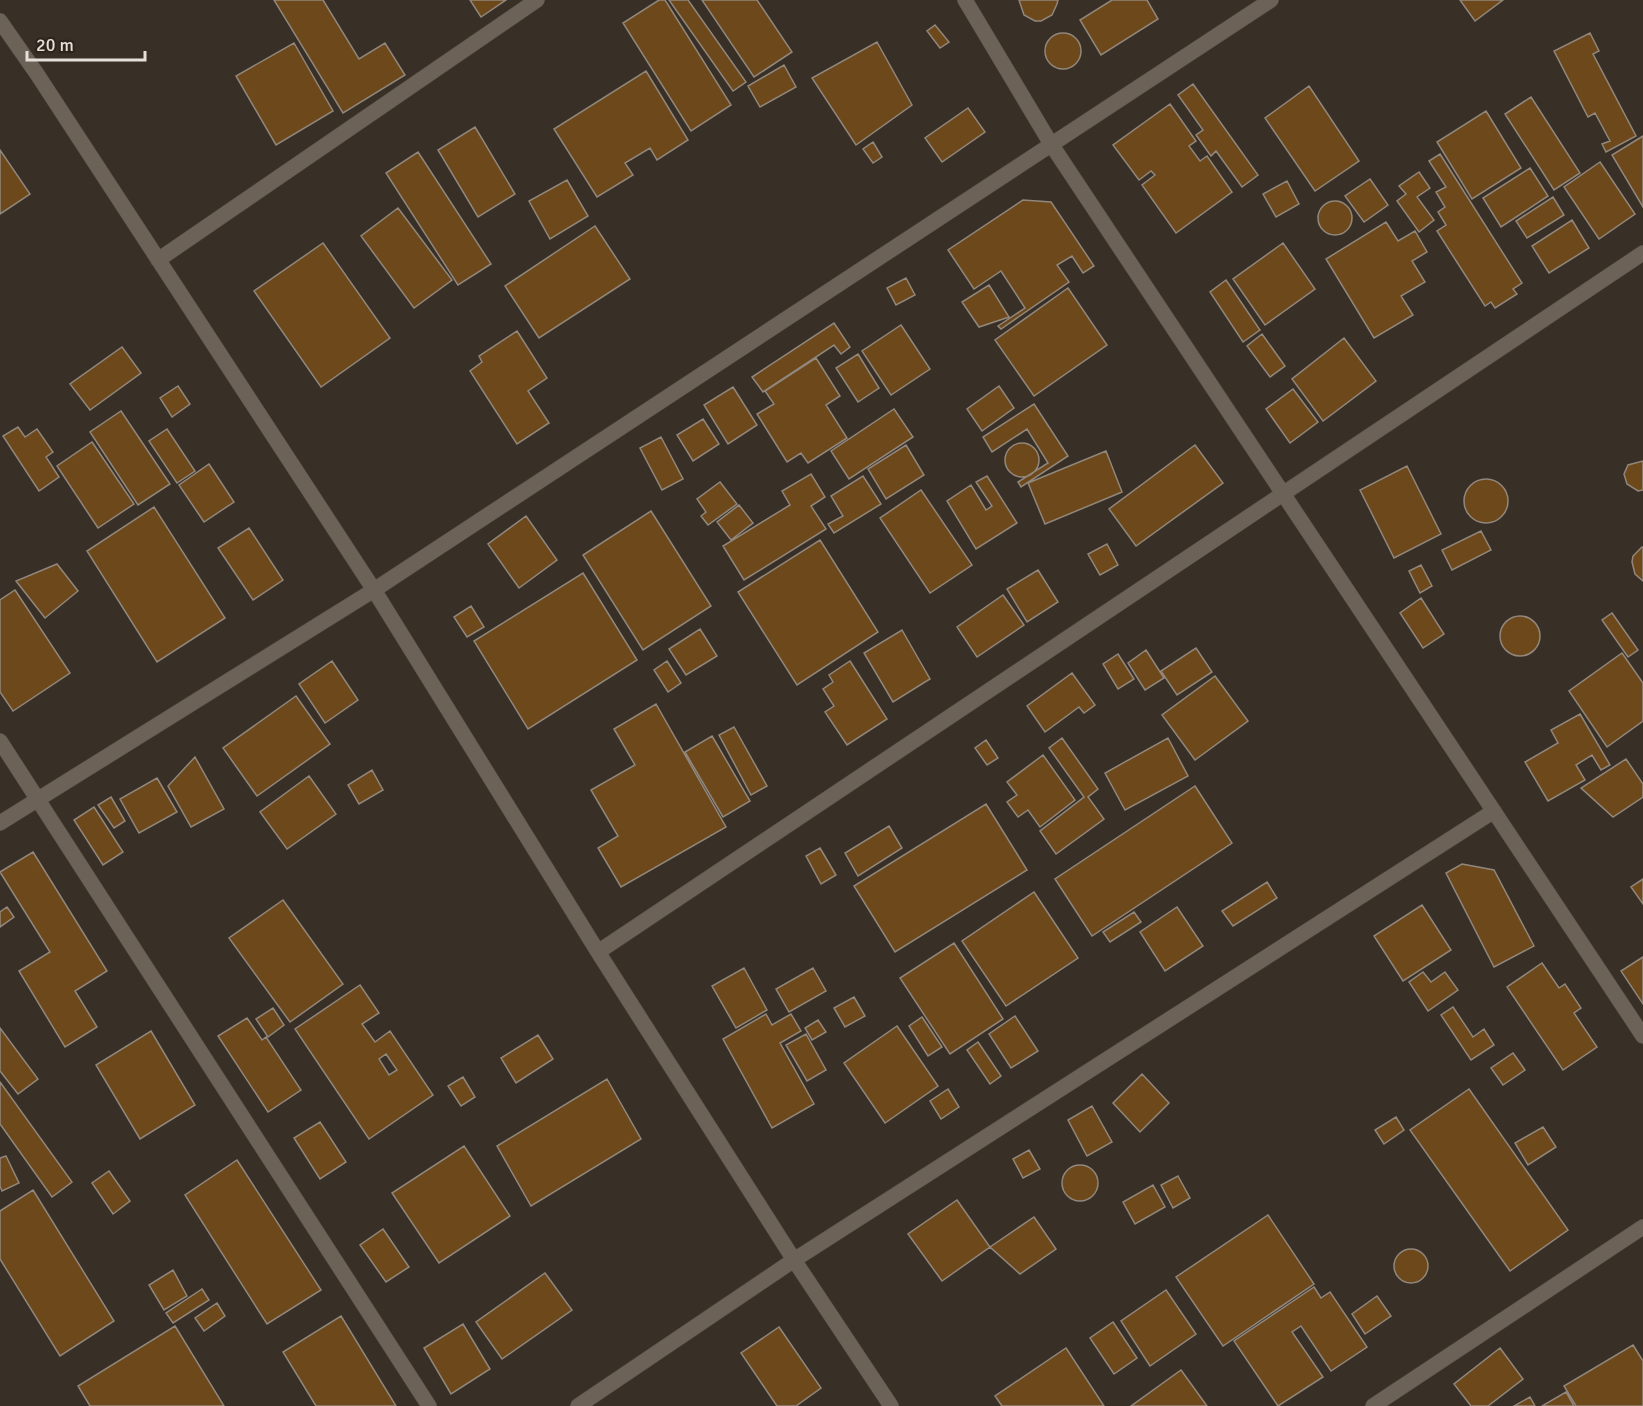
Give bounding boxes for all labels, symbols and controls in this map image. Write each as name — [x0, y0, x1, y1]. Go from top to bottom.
scale bar — [27, 24, 146, 62]
text: 20 m — [36, 34, 74, 56]

